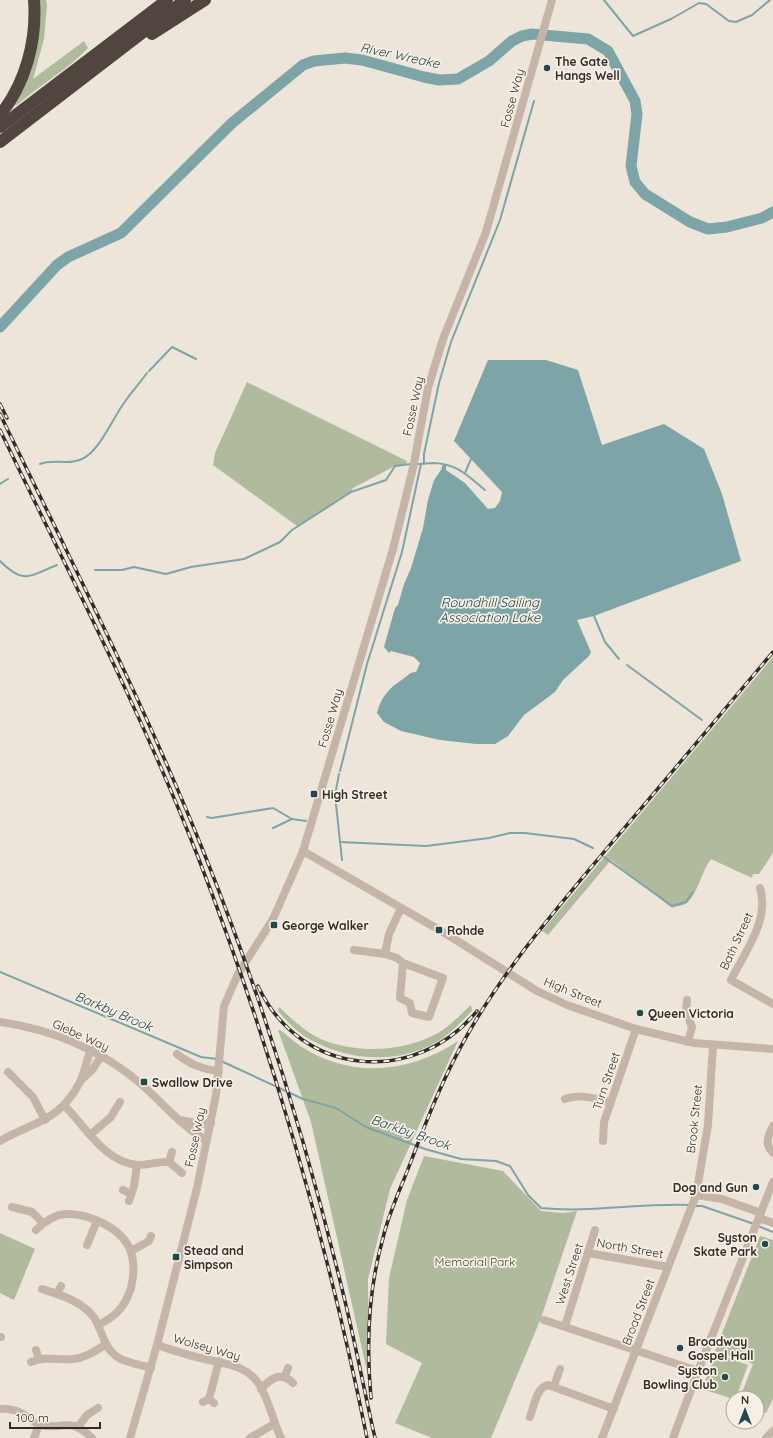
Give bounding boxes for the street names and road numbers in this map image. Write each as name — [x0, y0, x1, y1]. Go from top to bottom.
street label: Fosse Way — [497, 67, 527, 129]
street label: Fosse Way — [399, 375, 427, 437]
street label: Fosse Way — [314, 687, 346, 749]
street label: Bath Street — [716, 910, 756, 972]
street label: High Street — [542, 974, 604, 1010]
street label: Glebe Way — [50, 1016, 112, 1054]
street label: Turn Street — [589, 1050, 623, 1112]
street label: Brook Street — [683, 1084, 705, 1154]
street label: Fosse Way — [181, 1106, 209, 1168]
street label: North Street — [595, 1235, 665, 1261]
street label: West Street — [552, 1241, 586, 1307]
street label: Broad Street — [618, 1277, 658, 1347]
street label: Wolsey Way — [172, 1330, 242, 1364]

